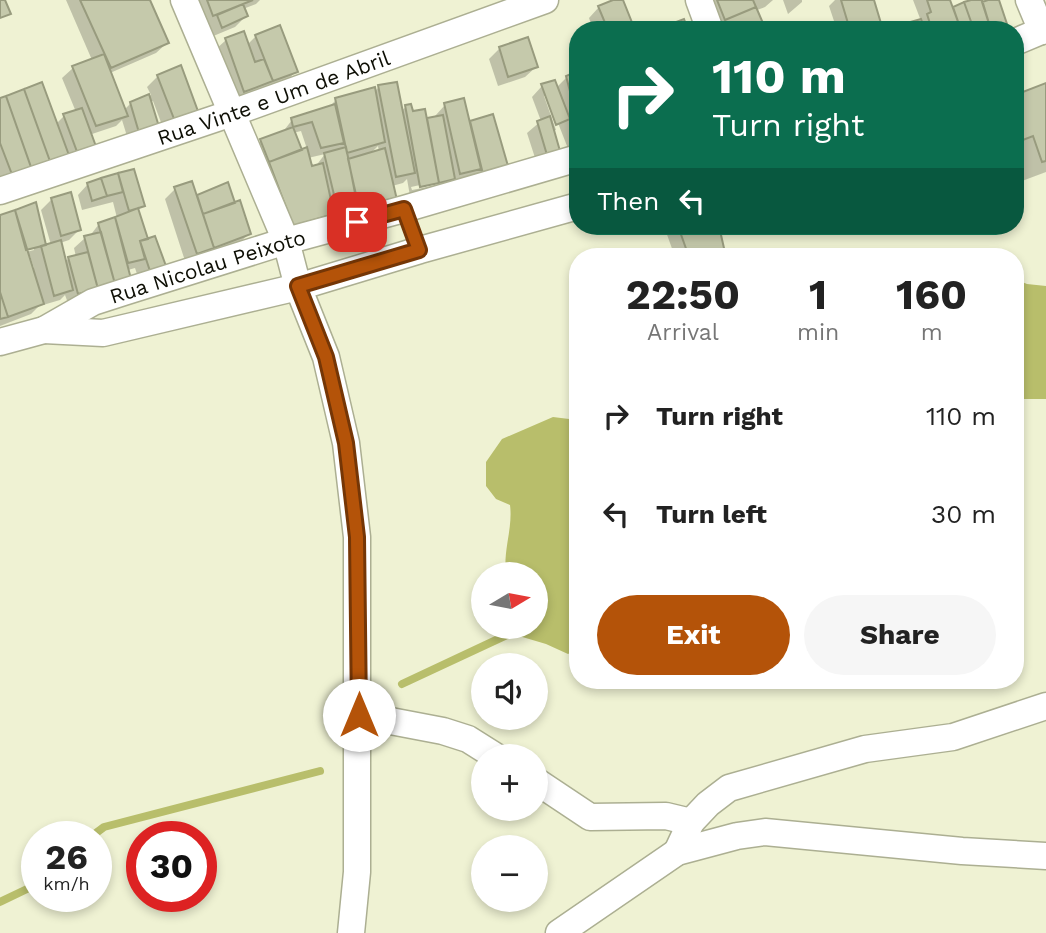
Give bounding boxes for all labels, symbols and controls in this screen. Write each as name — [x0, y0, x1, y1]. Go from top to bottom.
street label: Rua Vinte e Um de Abril — [154, 44, 394, 150]
text: 110 m — [712, 47, 846, 105]
icon: right — [597, 49, 688, 140]
text: Turn right — [712, 106, 864, 144]
icon: left — [673, 182, 711, 220]
text: Then — [597, 186, 659, 216]
pin — [327, 192, 387, 252]
icon: arrive — [338, 203, 376, 241]
street label: Rua Nicolau Peixoto — [106, 224, 308, 308]
text: 22:50 — [626, 270, 740, 319]
text: 1 — [809, 270, 827, 319]
text: 160 — [896, 270, 967, 319]
text: Arrival — [647, 319, 719, 346]
text: min — [797, 319, 839, 346]
text: m — [921, 319, 943, 346]
icon: right — [597, 397, 635, 435]
text: Turn right — [656, 401, 783, 431]
text: 110 m — [926, 401, 996, 431]
icon: left — [597, 495, 635, 533]
text: Turn left — [656, 499, 767, 529]
text: 30 m — [931, 499, 996, 529]
north arrow — [471, 562, 548, 639]
map controls — [471, 562, 548, 912]
button: Exit — [597, 595, 790, 675]
button: Share — [804, 595, 996, 675]
button: sound — [471, 653, 548, 730]
position arrow — [322, 678, 396, 752]
button: + — [471, 744, 548, 821]
speed limit sign: 30 — [126, 821, 217, 912]
button: − — [471, 835, 548, 912]
text: 26 — [45, 836, 88, 878]
text: km/h — [43, 873, 90, 894]

